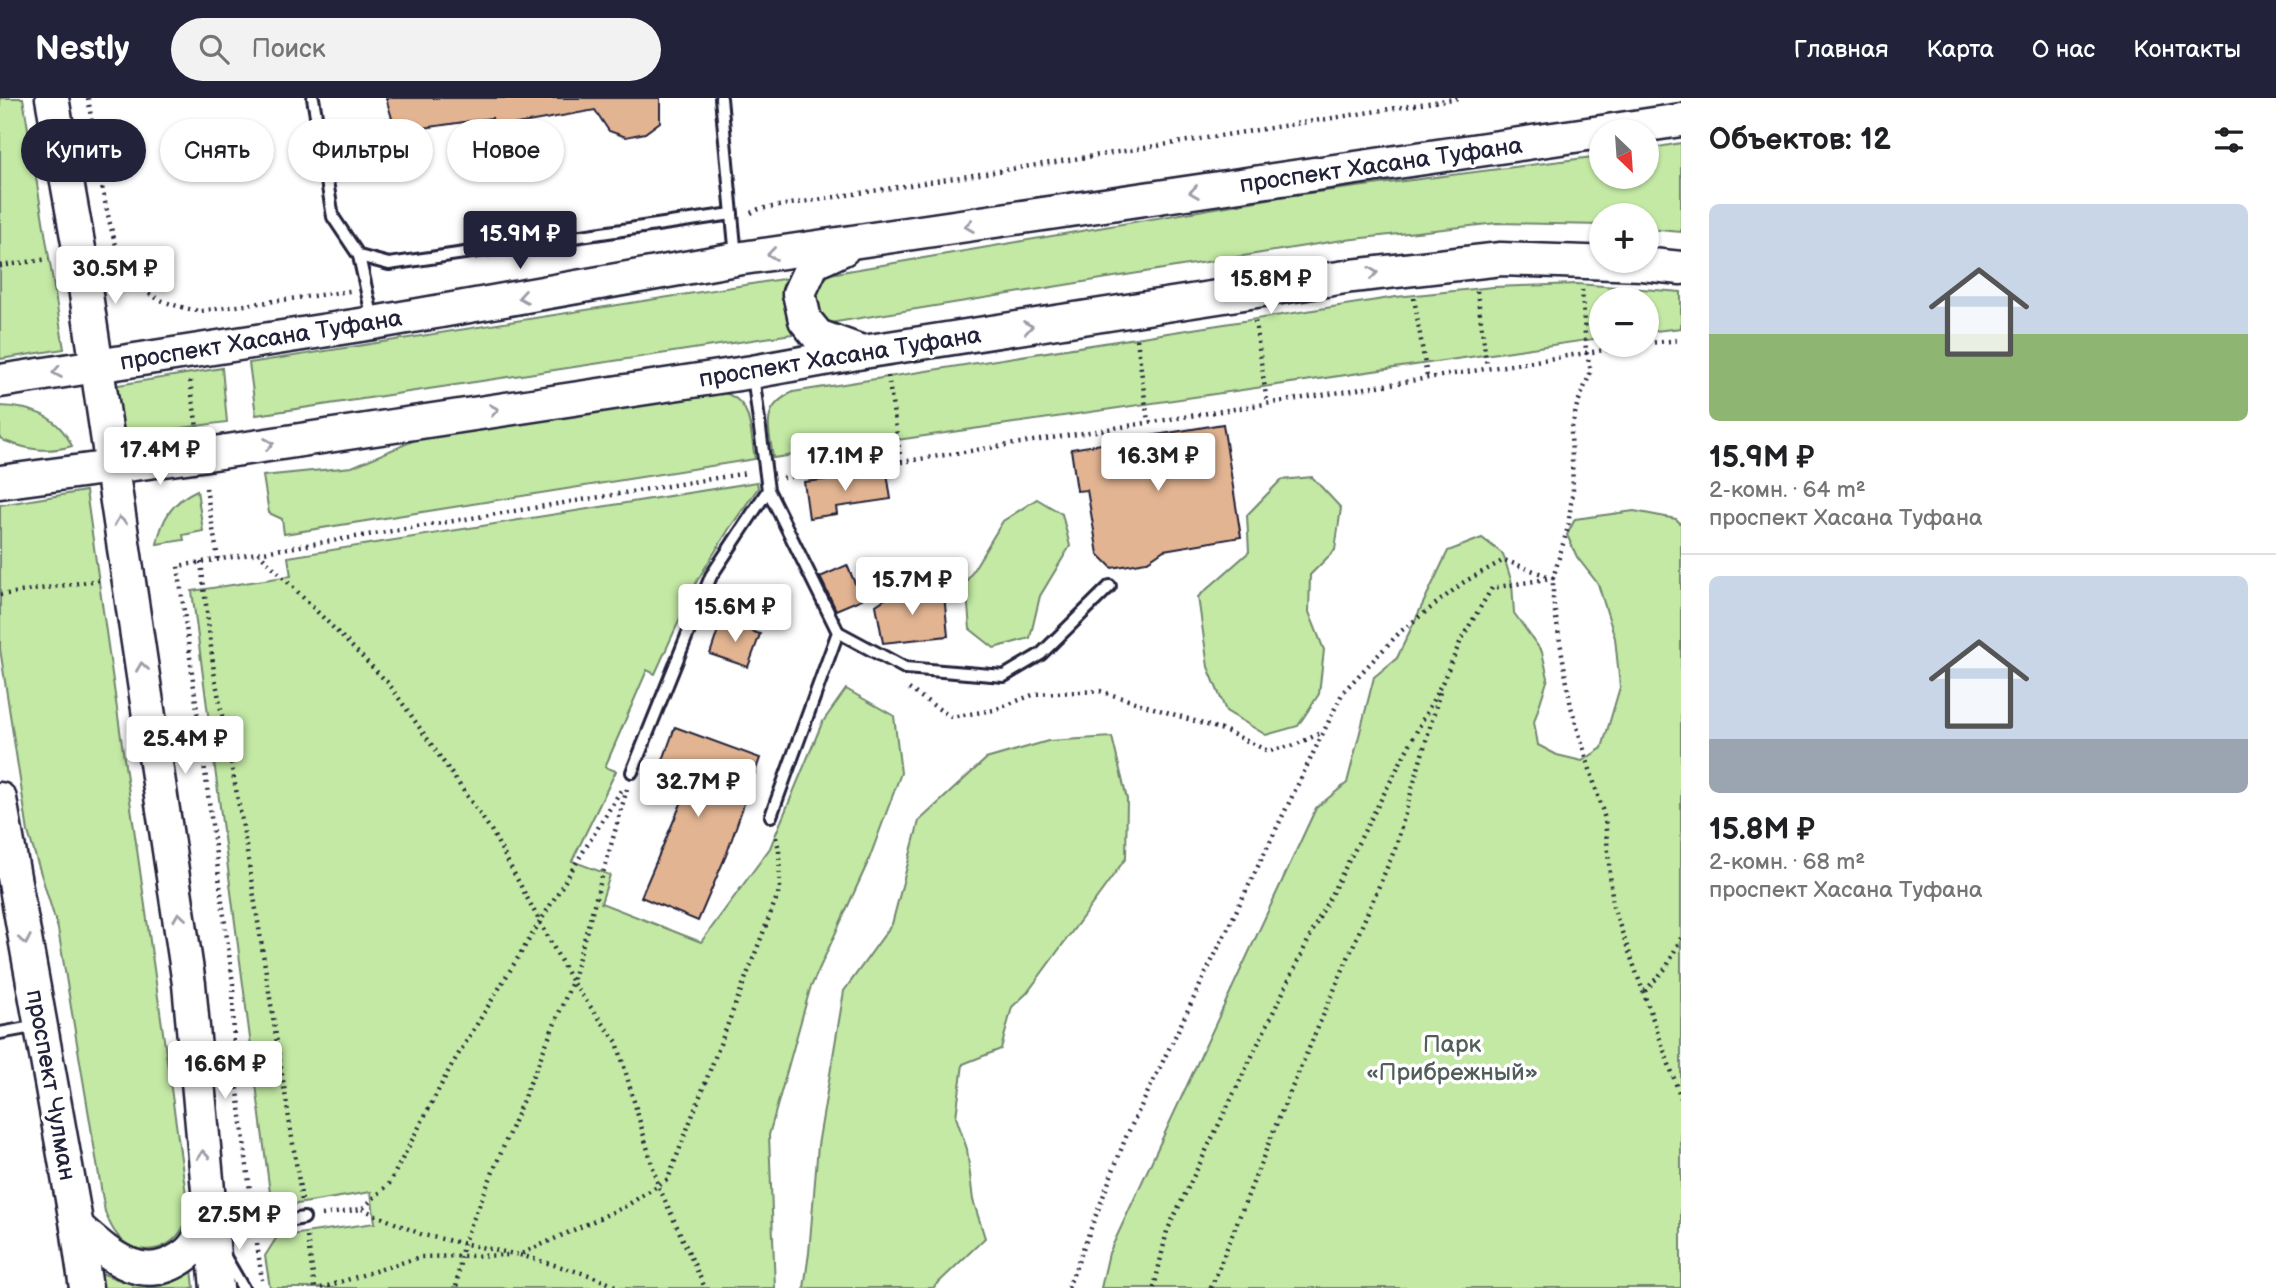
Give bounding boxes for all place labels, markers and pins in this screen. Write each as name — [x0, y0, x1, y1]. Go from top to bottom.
pin: 15.9M ₽ — [455, 212, 585, 271]
pin: 30.5M ₽ — [50, 246, 180, 306]
pin: 15.8M ₽ — [1206, 256, 1336, 316]
pin: 17.4M ₽ — [95, 428, 225, 487]
pin: 17.1M ₽ — [780, 434, 910, 493]
pin: 16.3M ₽ — [1093, 434, 1223, 493]
pin: 15.7M ₽ — [847, 558, 977, 617]
pin: 15.6M ₽ — [670, 584, 800, 644]
pin: 25.4M ₽ — [120, 716, 250, 776]
pin: 32.7M ₽ — [633, 760, 763, 819]
pin: 16.6M ₽ — [160, 1042, 290, 1101]
pin: 27.5M ₽ — [174, 1192, 304, 1252]

